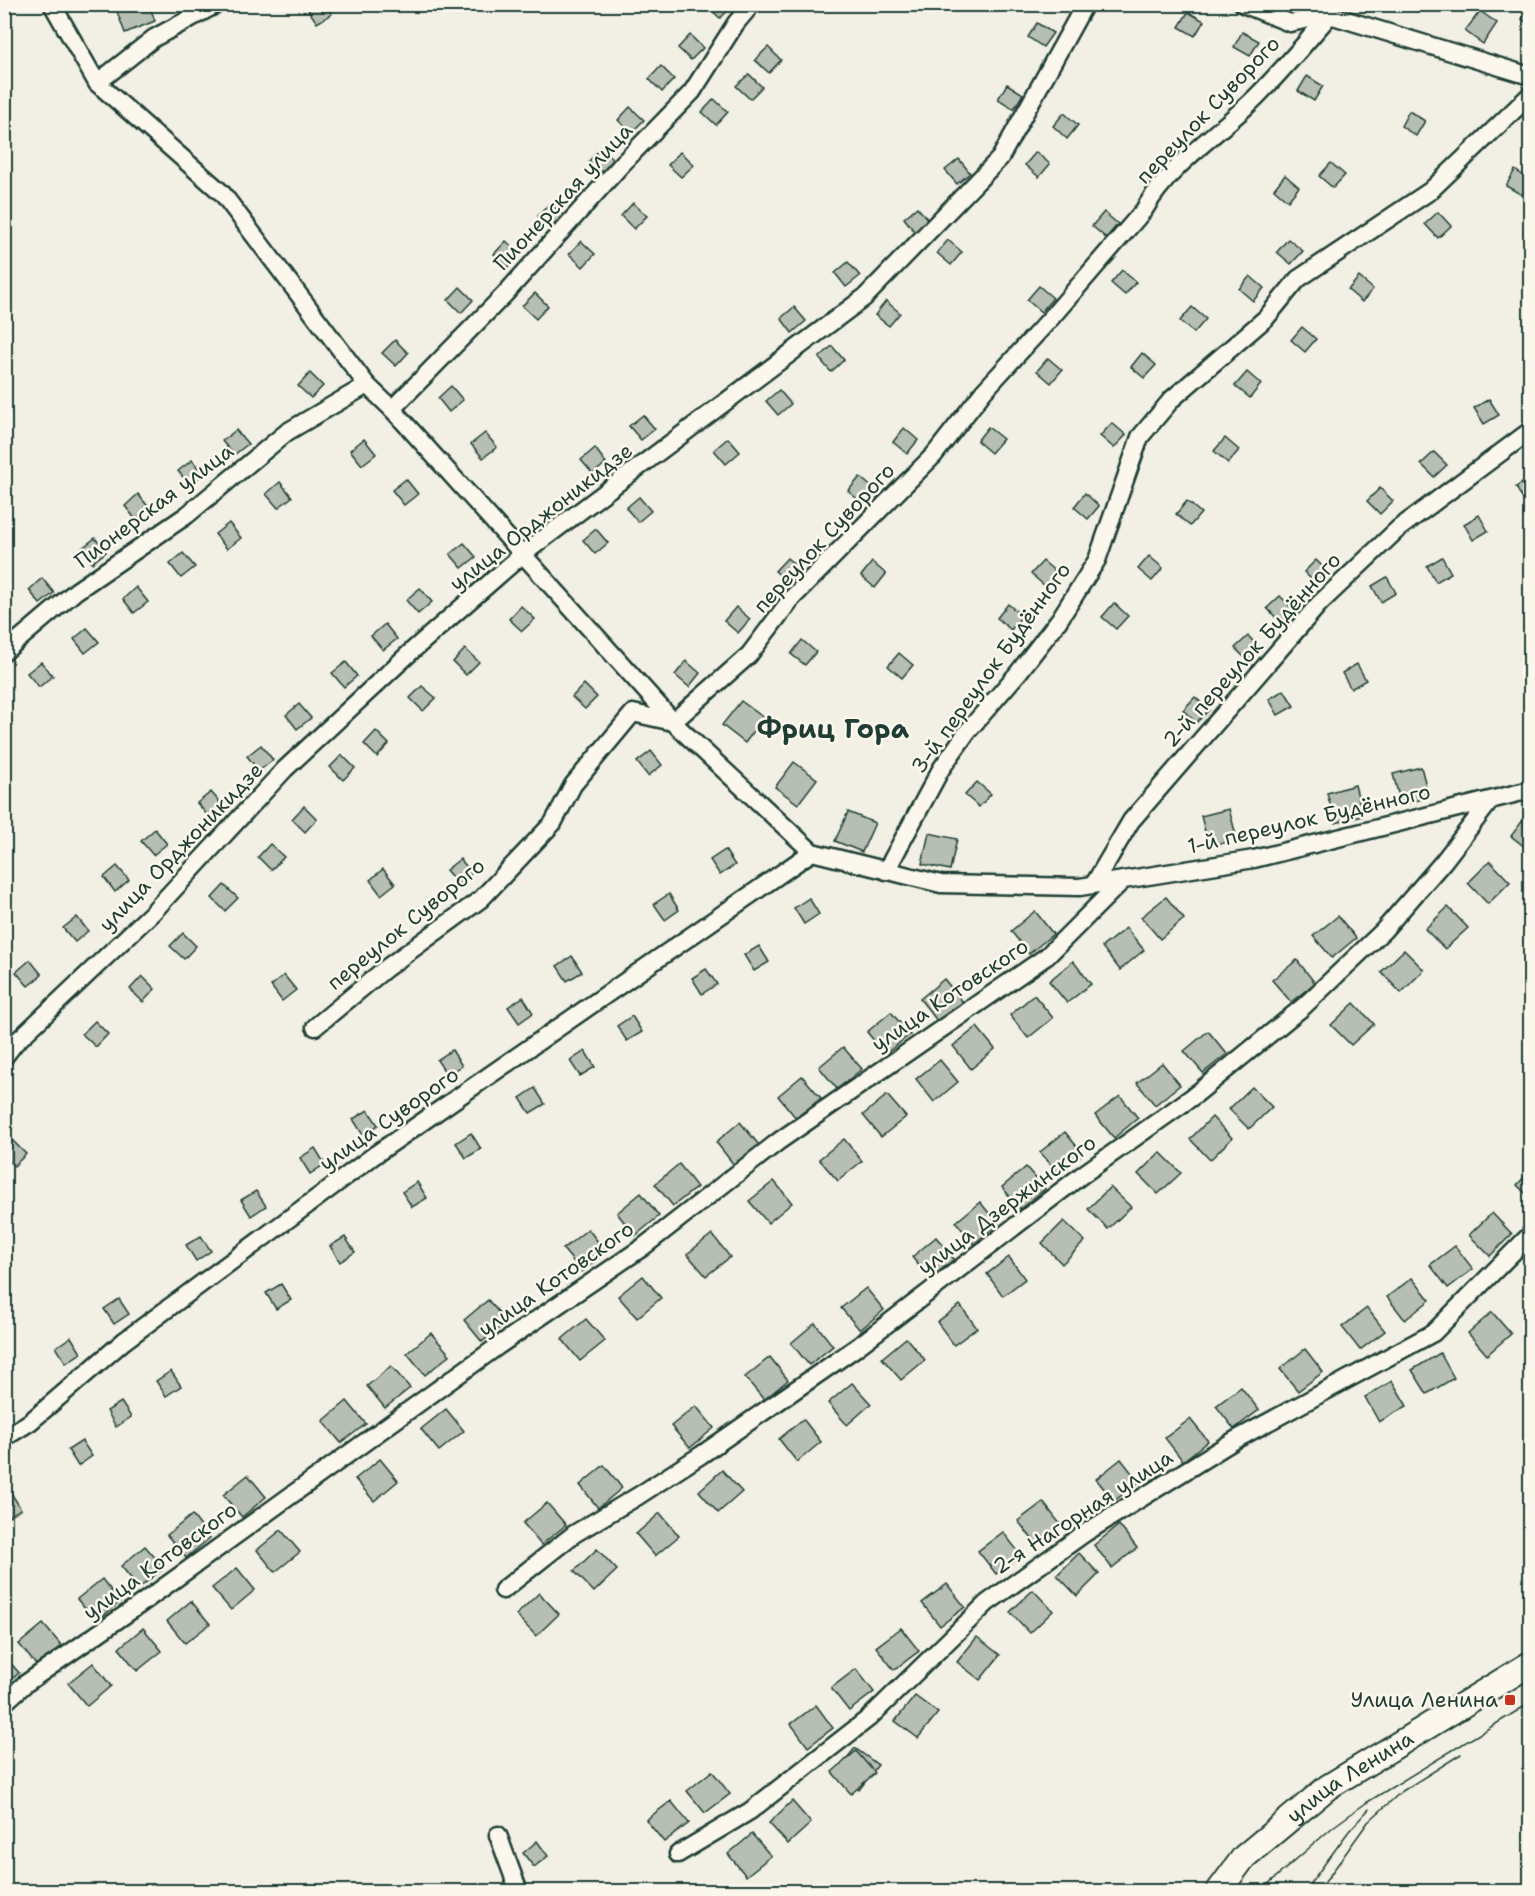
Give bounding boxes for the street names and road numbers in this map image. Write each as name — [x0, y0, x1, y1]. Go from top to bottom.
street label: переулок Суворого — [1130, 30, 1286, 190]
street label: Пионерская улица — [487, 117, 639, 277]
street label: Пионерская улица — [69, 437, 239, 575]
street label: улица Орджоникидзе — [444, 437, 638, 597]
street label: переулок Суворого — [747, 457, 901, 619]
street label: 2-й переулок Будённого — [1157, 546, 1347, 754]
street label: 3-й переулок Будённого — [905, 557, 1077, 779]
street label: улица Орджоникидзе — [93, 756, 269, 938]
street label: 1-й переулок Будённого — [1185, 777, 1433, 861]
street label: переулок Суворого — [321, 852, 491, 996]
street label: улица Котовского — [866, 932, 1034, 1058]
street label: улица Суворого — [314, 1060, 464, 1178]
street label: улица Дзержинского — [912, 1129, 1102, 1281]
street label: улица Котовского — [473, 1215, 639, 1343]
street label: 2-я Нагорная улица — [988, 1443, 1178, 1581]
street label: улица Котовского — [77, 1496, 243, 1626]
street label: улица Ленина — [1281, 1724, 1419, 1830]

